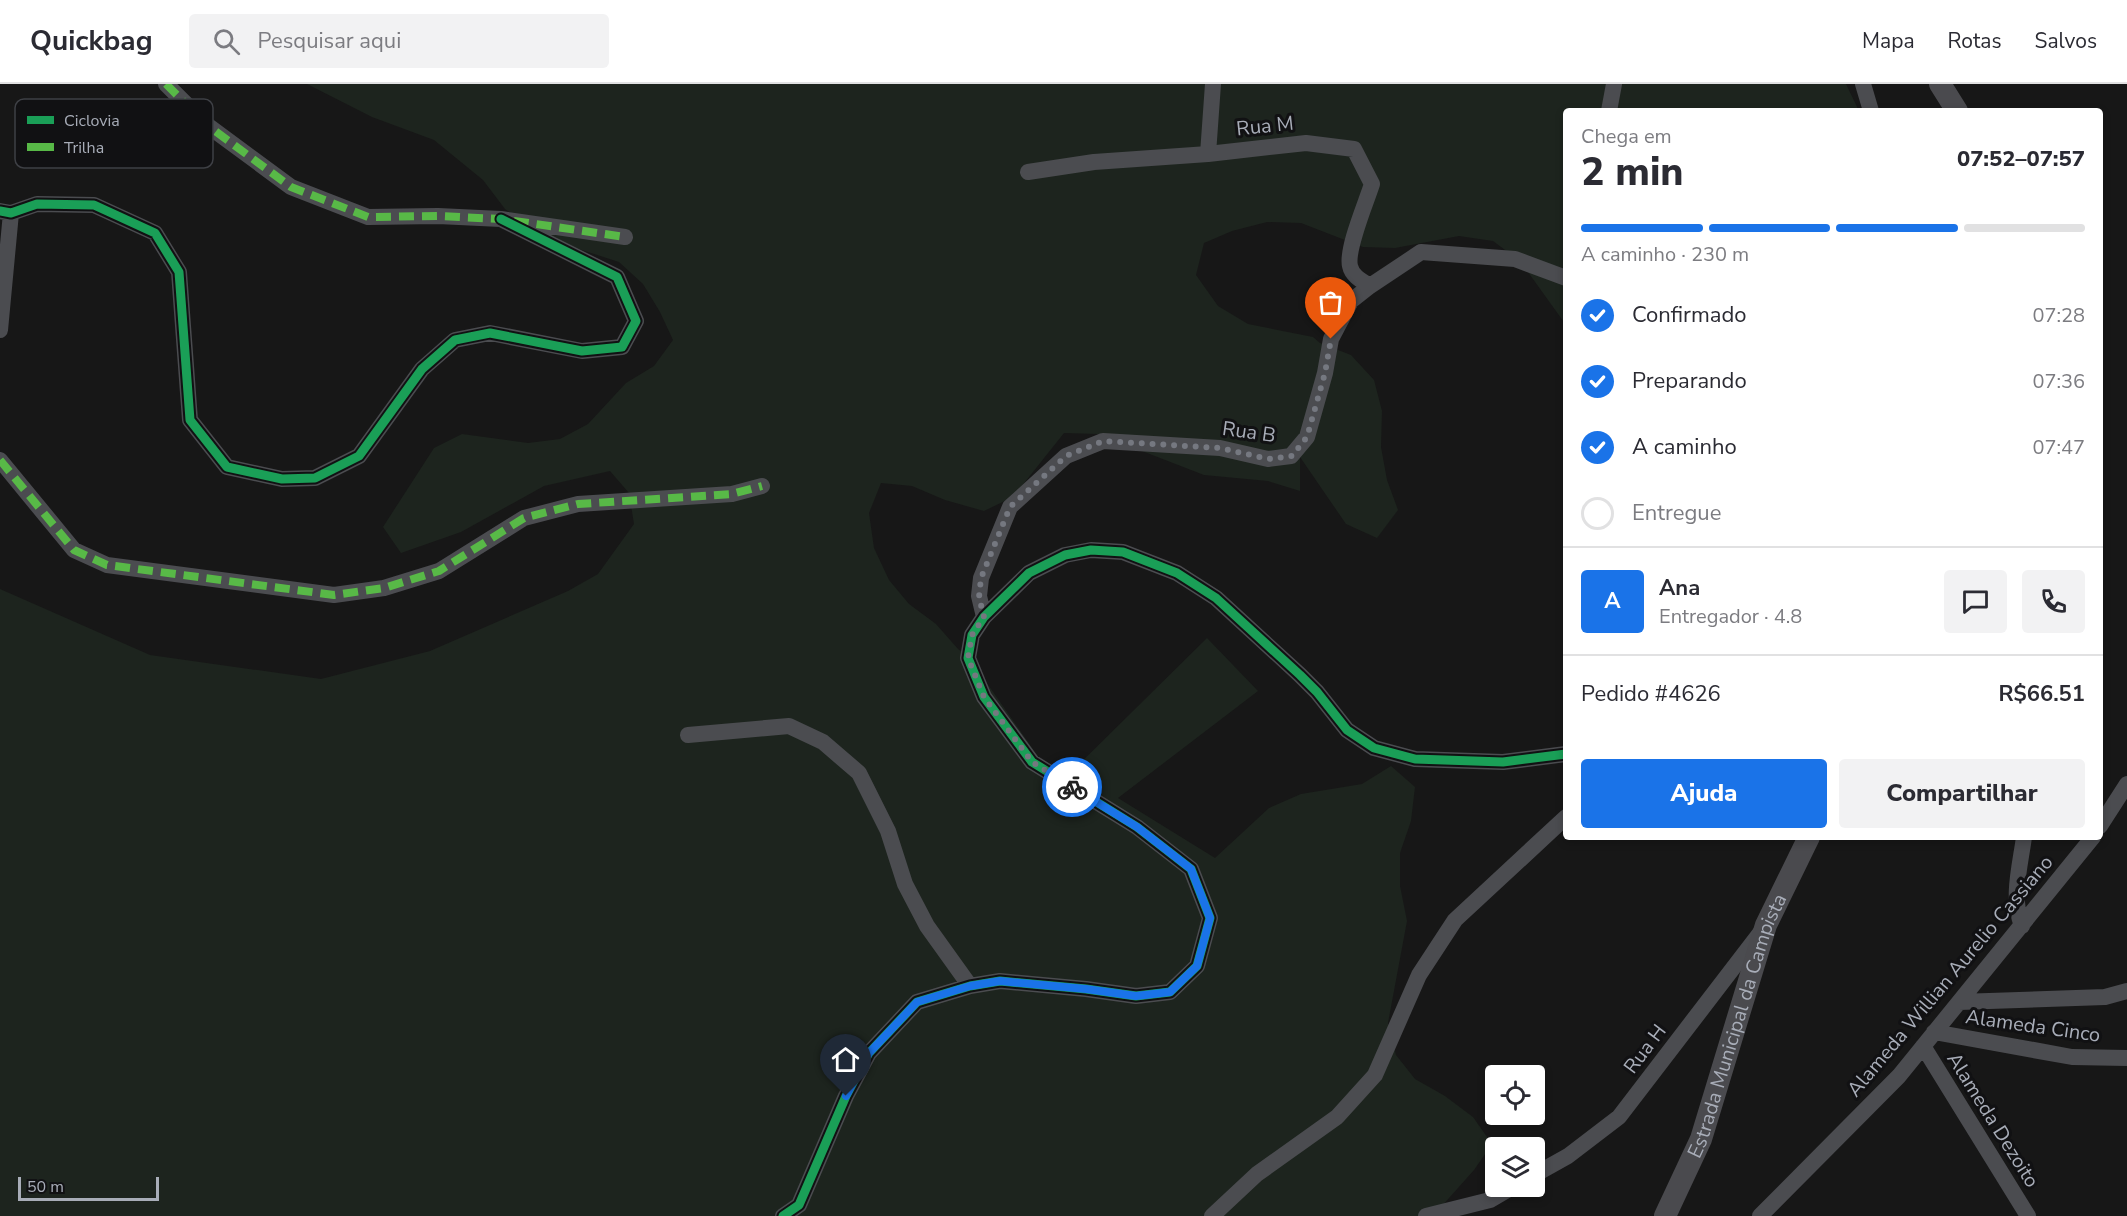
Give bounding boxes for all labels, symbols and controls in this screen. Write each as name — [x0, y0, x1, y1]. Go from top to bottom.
search box — [189, 14, 609, 68]
text: Quickbag — [30, 22, 153, 60]
icon: search — [210, 25, 243, 58]
text: Pesquisar aqui — [258, 26, 401, 56]
text: Mapa — [1862, 27, 1915, 55]
text: Rotas — [1948, 27, 2002, 55]
text: Salvos — [2035, 27, 2097, 55]
legend — [15, 99, 213, 168]
text: Ciclovia — [64, 110, 120, 132]
street label: Rua M — [1235, 110, 1295, 142]
text: Chega em — [1581, 123, 1672, 150]
text: Trilha — [64, 137, 104, 159]
text: 07:52–07:57 — [1957, 144, 2085, 174]
text: 2 min — [1581, 146, 1684, 199]
text: A caminho · 230 m — [1581, 241, 1749, 268]
pin — [1305, 277, 1356, 339]
icon: bag — [1314, 286, 1347, 319]
icon: check — [1581, 299, 1614, 332]
text: Confirmado — [1632, 300, 1747, 330]
text: 07:28 — [2032, 302, 2085, 329]
icon: check — [1581, 365, 1614, 398]
text: Preparando — [1632, 366, 1747, 396]
text: 07:36 — [2032, 368, 2085, 395]
street label: Rua B — [1220, 415, 1278, 449]
icon: check — [1581, 431, 1614, 464]
text: A caminho — [1632, 432, 1737, 462]
text: 07:47 — [2032, 434, 2085, 461]
text: Entregue — [1632, 498, 1721, 528]
button: chat — [1944, 570, 2007, 633]
button: phone — [2022, 570, 2085, 633]
text: Ana — [1659, 573, 1700, 603]
text: A — [1604, 586, 1621, 616]
text: Entregador · 4.8 — [1659, 603, 1802, 630]
text: Pedido #4626 — [1581, 679, 1721, 709]
text: R$66.51 — [1998, 679, 2085, 709]
courier — [1042, 757, 1102, 817]
button: Ajuda — [1581, 759, 1827, 828]
button: Compartilhar — [1839, 759, 2085, 828]
icon: bike — [1056, 771, 1089, 804]
street label: Alameda Willian Aurelio Cassiano — [1841, 850, 2059, 1102]
street label: Estrada Municipal da Campista — [1681, 889, 1793, 1162]
street label: Alameda Cinco — [1964, 1003, 2102, 1049]
street label: Rua H — [1617, 1019, 1673, 1079]
pin — [820, 1034, 871, 1096]
icon: home — [829, 1043, 862, 1076]
street label: Alameda Dezoito — [1941, 1047, 2045, 1193]
map controls — [1485, 1065, 1545, 1197]
button: locate — [1485, 1065, 1545, 1125]
button: layers — [1485, 1137, 1545, 1197]
scale bar — [18, 1174, 159, 1202]
text: 50 m — [27, 1176, 64, 1198]

